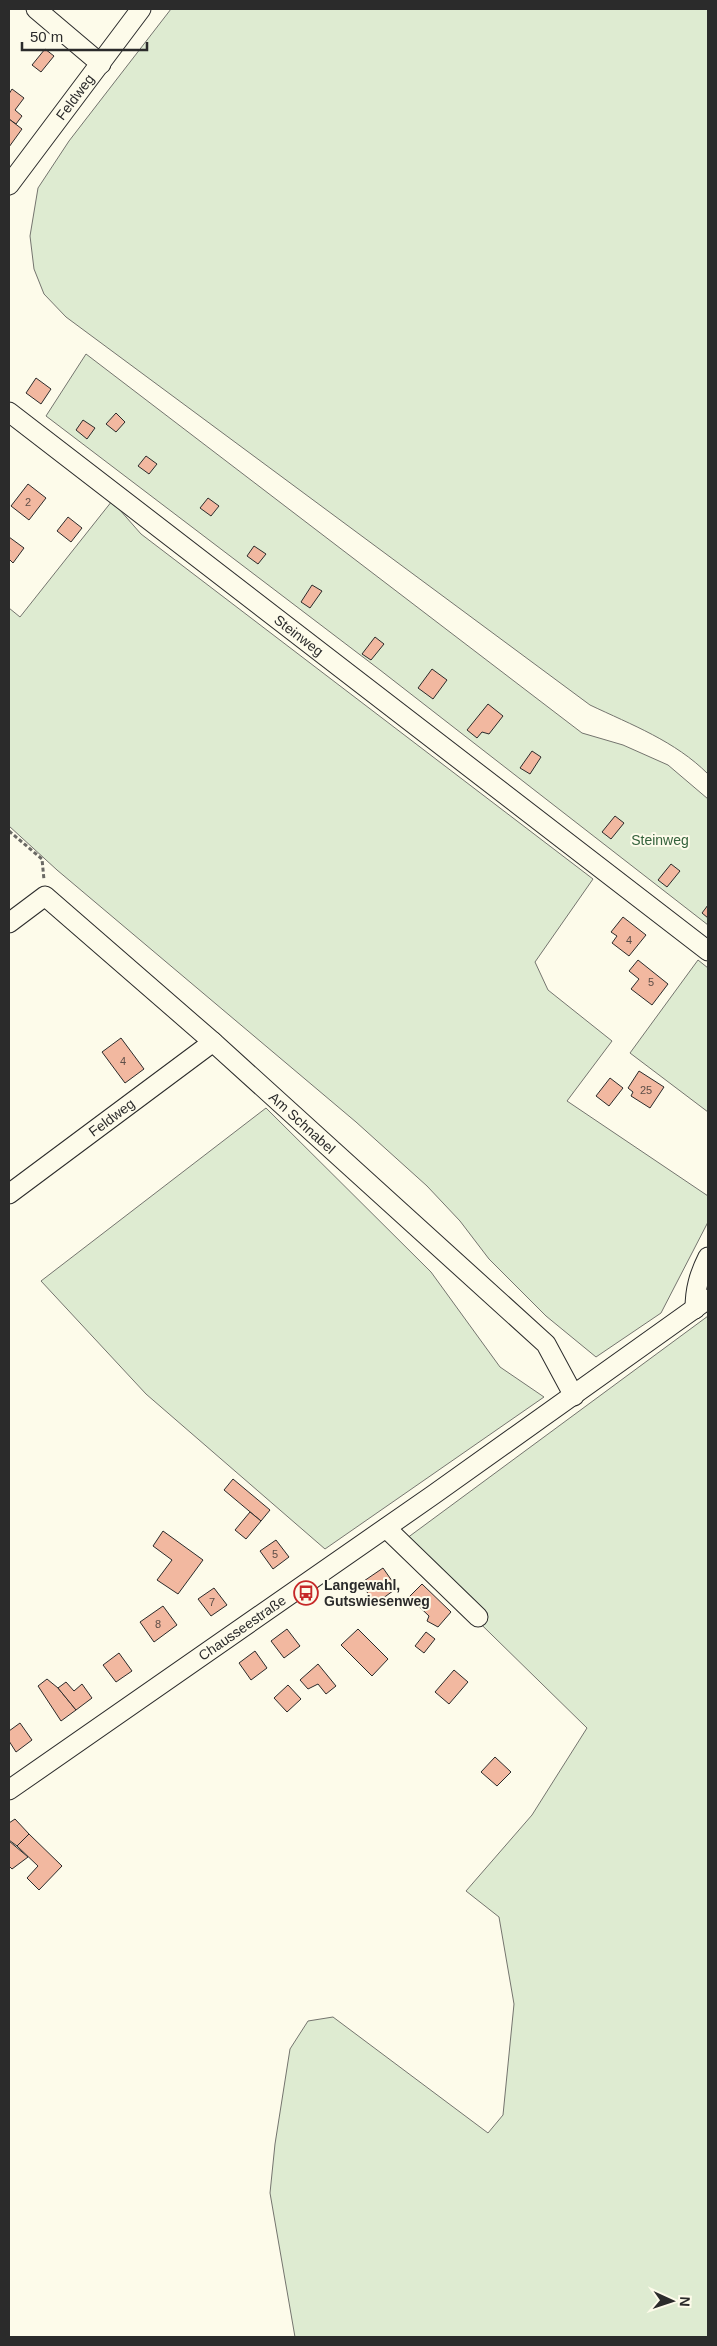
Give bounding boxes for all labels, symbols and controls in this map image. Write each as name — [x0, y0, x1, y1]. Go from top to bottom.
scale bar — [22, 20, 148, 52]
text: 50 m — [30, 28, 63, 45]
street label: Feldweg — [53, 71, 97, 123]
house number: 2 — [25, 496, 31, 508]
street label: Steinweg — [271, 612, 327, 659]
park label: Steinweg — [631, 832, 689, 848]
house number: 4 — [626, 934, 632, 946]
house number: 5 — [648, 976, 654, 988]
house number: 4 — [120, 1055, 126, 1067]
house number: 25 — [640, 1084, 652, 1096]
street label: Am Schnabel — [266, 1089, 338, 1157]
street label: Feldweg — [86, 1095, 138, 1140]
house number: 5 — [272, 1548, 278, 1560]
place label: Langewahl, Gutswiesenweg — [324, 1577, 430, 1609]
bus stop icon: Langewahl, Gutswiesenweg — [293, 1580, 319, 1606]
street label: Chausseestraße — [195, 1592, 289, 1664]
house number: 7 — [209, 1596, 215, 1608]
house number: 8 — [155, 1618, 161, 1630]
north arrow — [647, 2276, 697, 2326]
text: N — [677, 2296, 693, 2307]

